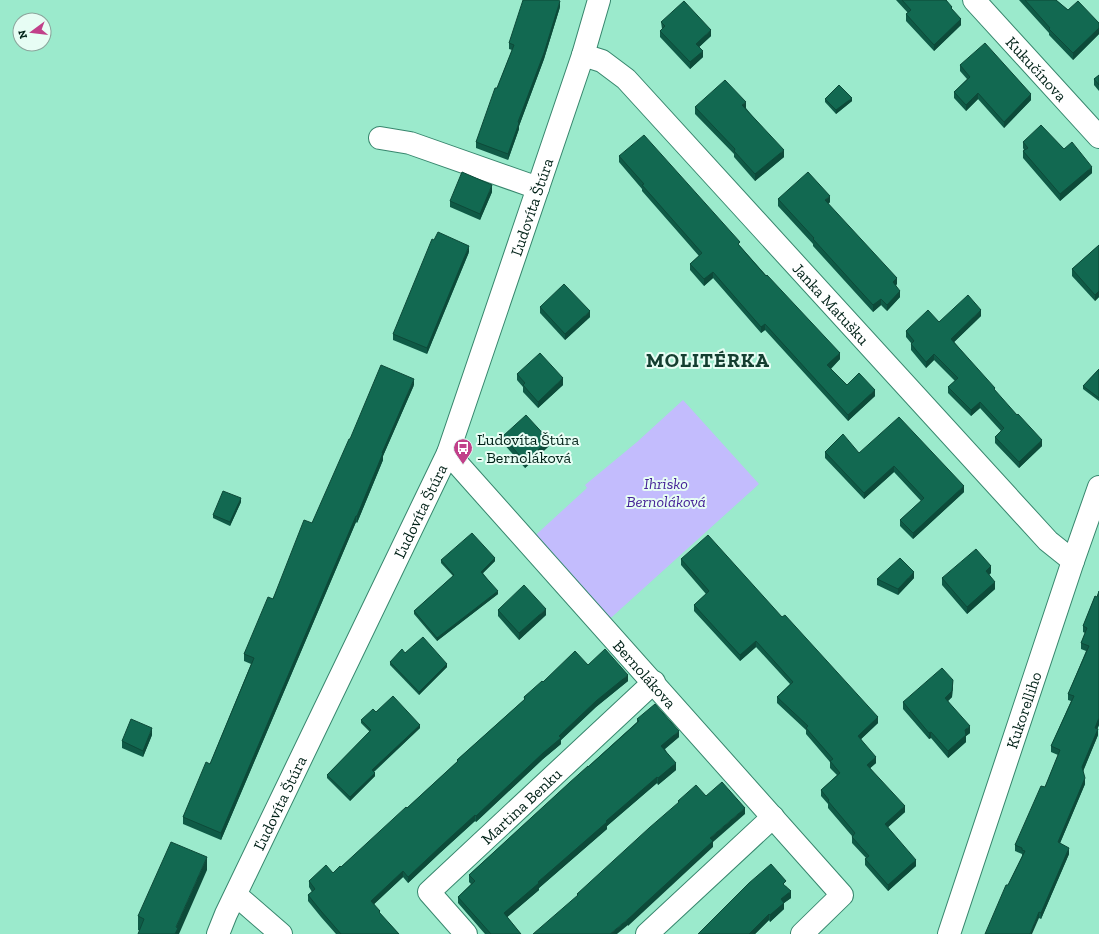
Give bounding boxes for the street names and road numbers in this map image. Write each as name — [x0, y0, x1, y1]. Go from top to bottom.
street label: Kukučínova — [1002, 32, 1071, 105]
street label: Ľudovíta Štúra — [506, 155, 557, 258]
street label: Janka Matušku — [789, 259, 873, 348]
street label: Ľudovíta Štúra — [389, 460, 451, 561]
street label: Bernolákova — [610, 636, 681, 712]
street label: Kukorelliho — [1002, 669, 1045, 751]
street label: Ľudovíta Štúra — [249, 752, 310, 853]
street label: Martina Benku — [477, 764, 565, 848]

